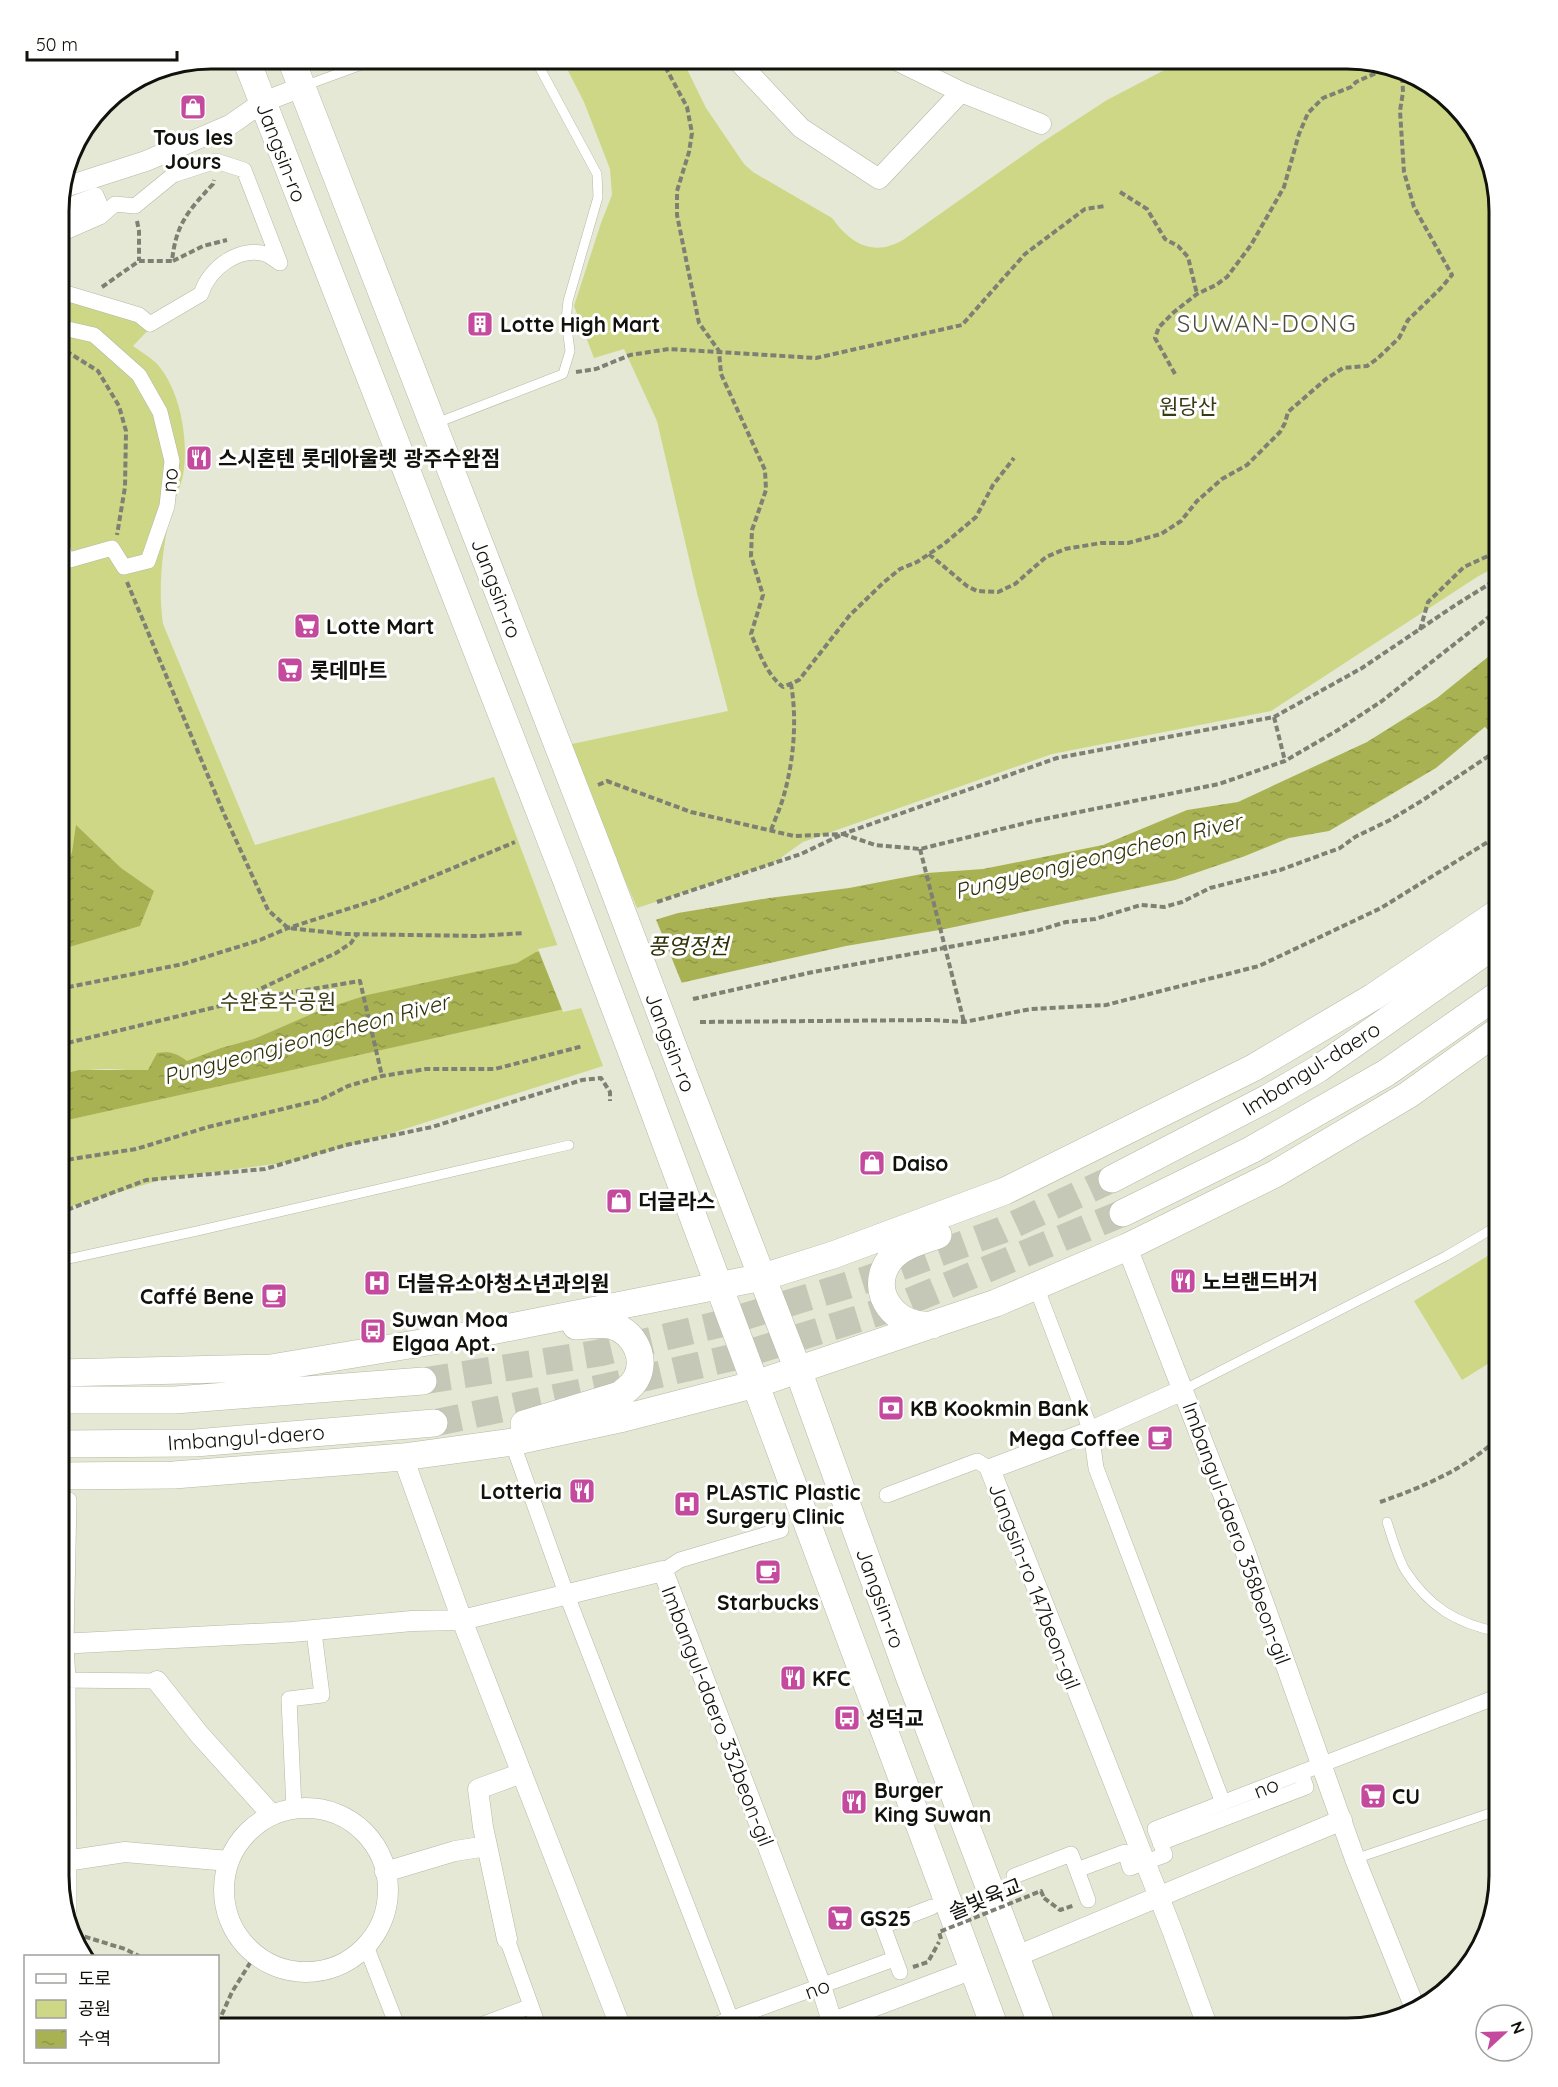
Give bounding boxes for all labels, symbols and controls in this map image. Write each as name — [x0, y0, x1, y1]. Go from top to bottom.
scale bar — [27, 24, 177, 62]
text: 50 m — [36, 33, 78, 56]
shop icon: Tous les Jours — [178, 92, 208, 122]
street label: Jangsin-ro — [251, 98, 313, 206]
place label: Tous les Jours — [153, 124, 233, 174]
district label: SUWAN-DONG — [1177, 308, 1357, 338]
building icon: Lotte High Mart — [465, 309, 495, 339]
place label: Lotte High Mart — [500, 311, 660, 337]
park label: 원당산 — [1159, 393, 1217, 419]
restaurant icon: 스시혼텐 롯데아울렛 광주수완점 — [184, 443, 214, 473]
place label: 스시혼텐 롯데아울렛 광주수완점 — [218, 445, 500, 471]
street label: no — [155, 467, 183, 493]
street label: Jangsin-ro — [466, 534, 528, 642]
supermarket icon: Lotte Mart — [292, 611, 322, 641]
place label: Lotte Mart — [326, 613, 434, 639]
supermarket icon: 롯데마트 — [275, 655, 305, 685]
place label: 롯데마트 — [310, 657, 387, 683]
water label: Pungyeongjeongcheon River — [952, 806, 1247, 905]
water label: 풍영정천 — [648, 932, 731, 960]
water label: Pungyeongjeongcheon River — [160, 987, 454, 1091]
park label: 수완호수공원 — [220, 988, 336, 1014]
street label: Jangsin-ro — [640, 988, 702, 1096]
street label: Imbangul-daero — [1237, 1015, 1385, 1121]
shop icon: Daiso — [857, 1148, 887, 1178]
place label: Daiso — [892, 1150, 948, 1176]
shop icon: 더글라스 — [604, 1186, 634, 1216]
place label: 더글라스 — [638, 1188, 715, 1214]
restaurant icon: 노브랜드버거 — [1168, 1266, 1198, 1296]
hospital icon: 더블유소아청소년과의원 — [362, 1268, 392, 1298]
place label: 노브랜드버거 — [1202, 1268, 1318, 1294]
place label: 더블유소아청소년과의원 — [397, 1270, 610, 1296]
cafe icon: Caffé Bene — [259, 1281, 289, 1311]
place label: Caffé Bene — [140, 1283, 254, 1309]
place label: Suwan Moa Elgaa Apt. — [392, 1306, 508, 1356]
bus stop icon: Suwan Moa Elgaa Apt. — [358, 1316, 388, 1346]
bank icon: KB Kookmin Bank — [876, 1393, 906, 1423]
place label: KB Kookmin Bank — [910, 1395, 1089, 1421]
street label: Imbangul-daero 358beon-gil — [1177, 1398, 1297, 1668]
street label: Imbangul-daero — [167, 1419, 325, 1455]
cafe icon: Mega Coffee — [1145, 1423, 1175, 1453]
place label: Mega Coffee — [1009, 1425, 1140, 1451]
restaurant icon: Lotteria — [567, 1476, 597, 1506]
place label: Lotteria — [480, 1478, 562, 1504]
place label: PLASTIC Plastic Surgery Clinic — [706, 1479, 861, 1529]
street label: Jangsin-ro 147beon-gil — [984, 1479, 1086, 1693]
hospital icon: PLASTIC Plastic Surgery Clinic — [672, 1489, 702, 1519]
street label: Jangsin-ro — [851, 1544, 911, 1652]
cafe icon: Starbucks — [753, 1557, 783, 1587]
street label: Imbangul-daero 332beon-gil — [656, 1582, 780, 1850]
place label: Starbucks — [717, 1589, 819, 1615]
restaurant icon: KFC — [778, 1663, 808, 1693]
place label: KFC — [812, 1665, 851, 1691]
bus stop icon: 성덕교 — [832, 1703, 862, 1733]
place label: 성덕교 — [866, 1705, 924, 1731]
street label: no — [1250, 1770, 1282, 1804]
place label: Burger King Suwan — [874, 1777, 991, 1827]
supermarket icon: CU — [1358, 1781, 1388, 1811]
place label: CU — [1392, 1783, 1420, 1809]
restaurant icon: Burger King Suwan — [839, 1787, 869, 1817]
street label: 솔빛육교 — [944, 1871, 1026, 1925]
supermarket icon: GS25 — [825, 1903, 855, 1933]
place label: GS25 — [860, 1905, 911, 1931]
legend — [24, 1955, 219, 2063]
text: 도로 — [78, 1967, 111, 1990]
street label: no — [801, 1972, 833, 2004]
text: 공원 — [78, 1997, 111, 2020]
north arrow — [1474, 2003, 1534, 2063]
text: N — [1506, 2018, 1529, 2037]
text: 수역 — [78, 2027, 111, 2050]

